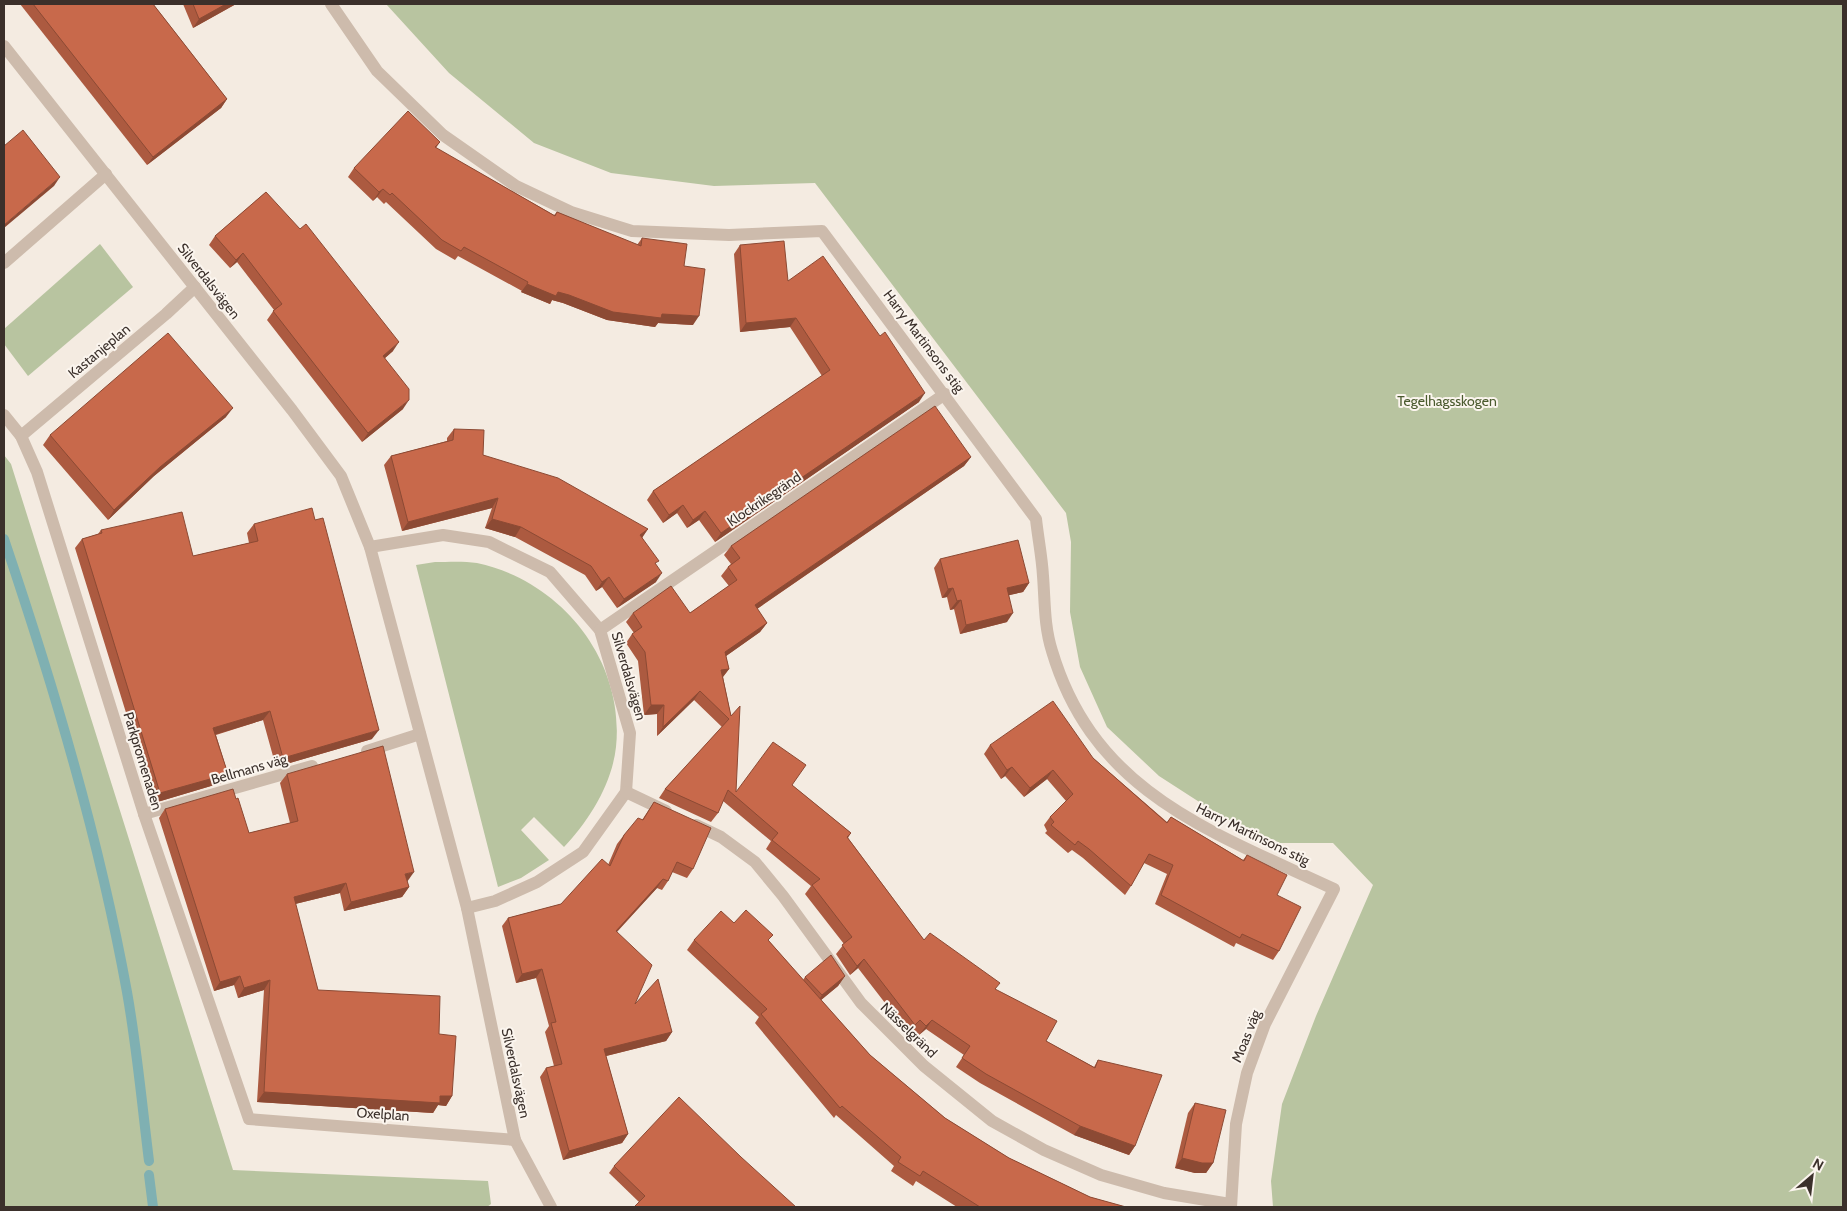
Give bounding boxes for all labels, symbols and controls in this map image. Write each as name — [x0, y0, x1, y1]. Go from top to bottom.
street label: Silverdalsvägen — [174, 239, 244, 323]
street label: Harry Martinsons stig — [879, 286, 969, 397]
street label: Kastanjeplan — [64, 320, 134, 382]
park label: Tegelhagsskogen — [1397, 392, 1497, 410]
street label: Klockrikegränd — [723, 468, 805, 530]
street label: Silverdalsvägen — [608, 630, 650, 723]
street label: Parkpromenaden — [120, 710, 167, 812]
street label: Bellmans väg — [209, 749, 290, 788]
street label: Harry Martinsons stig — [1193, 799, 1314, 870]
street label: Nässelgränd — [877, 998, 941, 1062]
street label: Moas väg — [1227, 1006, 1265, 1065]
street label: Silverdalsvägen — [498, 1026, 534, 1120]
street label: Oxelplan — [356, 1103, 410, 1125]
north arrow — [1787, 1151, 1837, 1201]
text: N — [1810, 1154, 1827, 1175]

